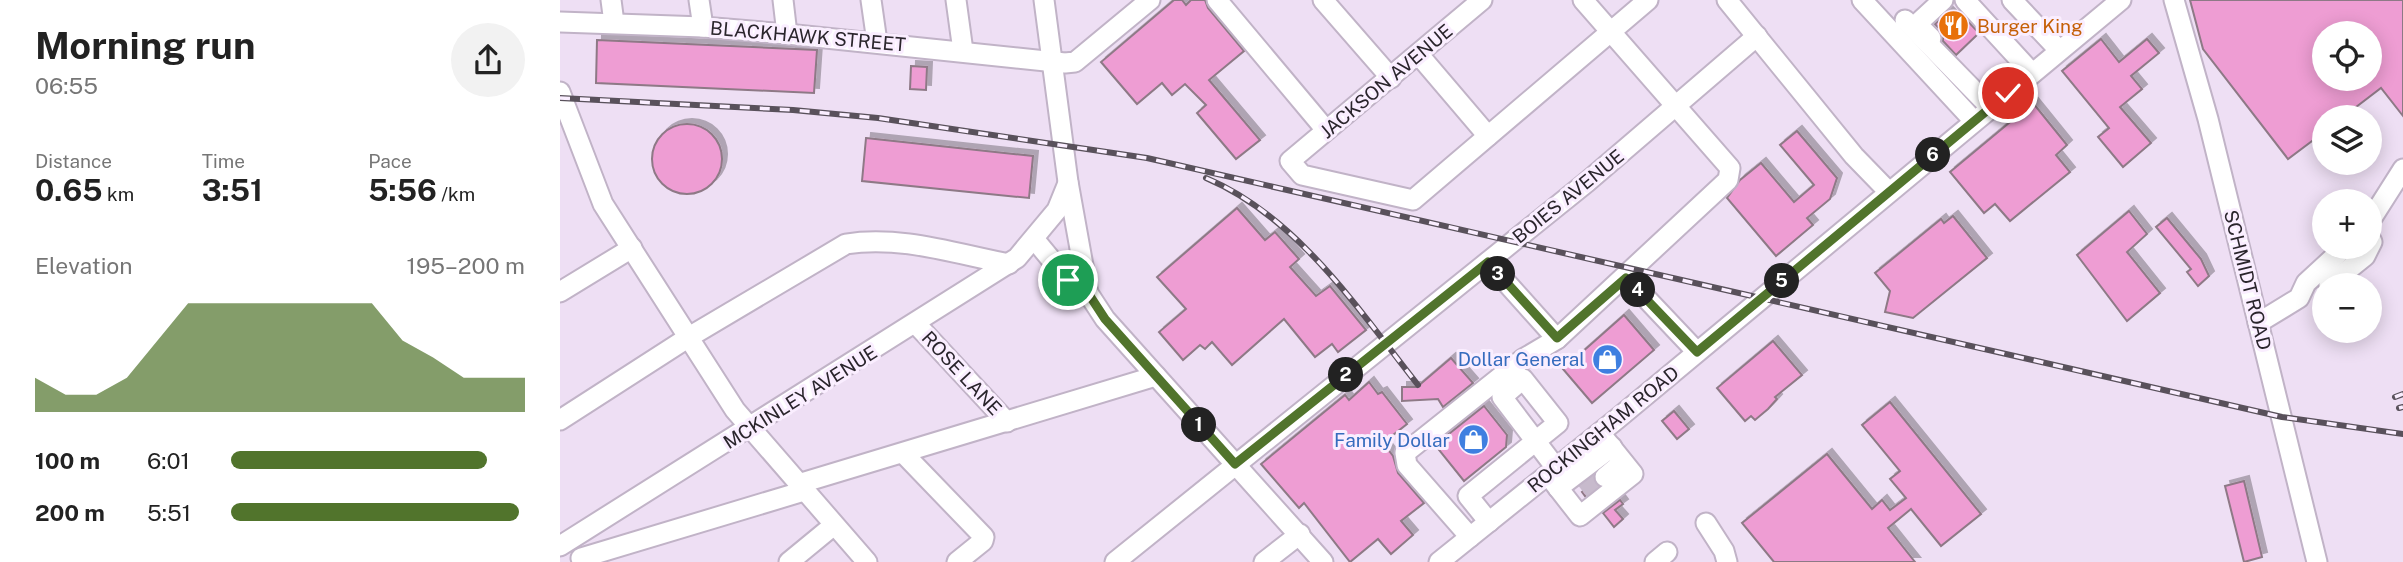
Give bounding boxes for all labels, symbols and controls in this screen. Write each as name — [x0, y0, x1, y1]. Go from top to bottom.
restaurant icon: Burger King — [1937, 9, 1971, 43]
place label: Burger King — [1977, 15, 2083, 37]
street label: BLACKHAWK STREET — [709, 16, 907, 56]
street label: JACKSON AVENUE — [1315, 19, 1457, 143]
map controls — [2312, 21, 2382, 343]
button: locate — [2312, 21, 2382, 91]
text: Morning run — [35, 23, 256, 68]
button: share — [451, 23, 525, 97]
pin — [1978, 63, 2038, 123]
text: 06:55 — [35, 72, 98, 99]
icon: check — [1989, 74, 2027, 112]
button: layers — [2312, 105, 2382, 175]
pin: 6 — [1916, 138, 1950, 172]
text: 6 — [1926, 143, 1939, 165]
street label: BOIES AVENUE — [1508, 144, 1628, 248]
text: Distance — [35, 150, 112, 172]
text: Time — [202, 150, 245, 172]
text: Pace — [368, 150, 412, 172]
text: 0.65 — [35, 172, 103, 208]
text: 3:51 — [202, 172, 263, 208]
text: 5:56 — [368, 172, 437, 208]
text: km — [103, 183, 134, 205]
text: /km — [437, 183, 475, 205]
button: + — [2312, 189, 2382, 259]
street label: SCHMIDT ROAD — [2220, 208, 2276, 352]
pin — [1038, 250, 1098, 310]
text: Elevation — [35, 252, 133, 279]
text: 195–200 m — [407, 252, 525, 279]
pin: 3 — [1480, 256, 1516, 292]
icon: arrive — [1049, 261, 1087, 299]
text: 3 — [1491, 262, 1504, 284]
pin: 5 — [1764, 264, 1800, 298]
text: 5 — [1775, 269, 1788, 291]
pin: 4 — [1620, 272, 1656, 308]
button: − — [2312, 273, 2382, 343]
text: 4 — [1631, 278, 1644, 300]
street label: ROSE LANE — [918, 327, 1006, 419]
street label: MCKINLEY AVENUE — [719, 341, 881, 453]
shop icon: Dollar General — [1591, 342, 1625, 376]
place label: Dollar General — [1458, 348, 1585, 370]
pin: 2 — [1328, 358, 1364, 392]
street label: ROCKINGHAM ROAD — [1523, 361, 1683, 497]
text: 2 — [1339, 363, 1352, 385]
pin: 1 — [1182, 408, 1216, 442]
text: 1 — [1194, 413, 1203, 435]
shop icon: Family Dollar — [1456, 423, 1490, 457]
place label: Family Dollar — [1334, 429, 1450, 451]
text: 100 m — [35, 447, 100, 474]
text: 6:01 — [147, 447, 190, 474]
text: 200 m — [35, 499, 105, 526]
text: 5:51 — [147, 499, 191, 526]

